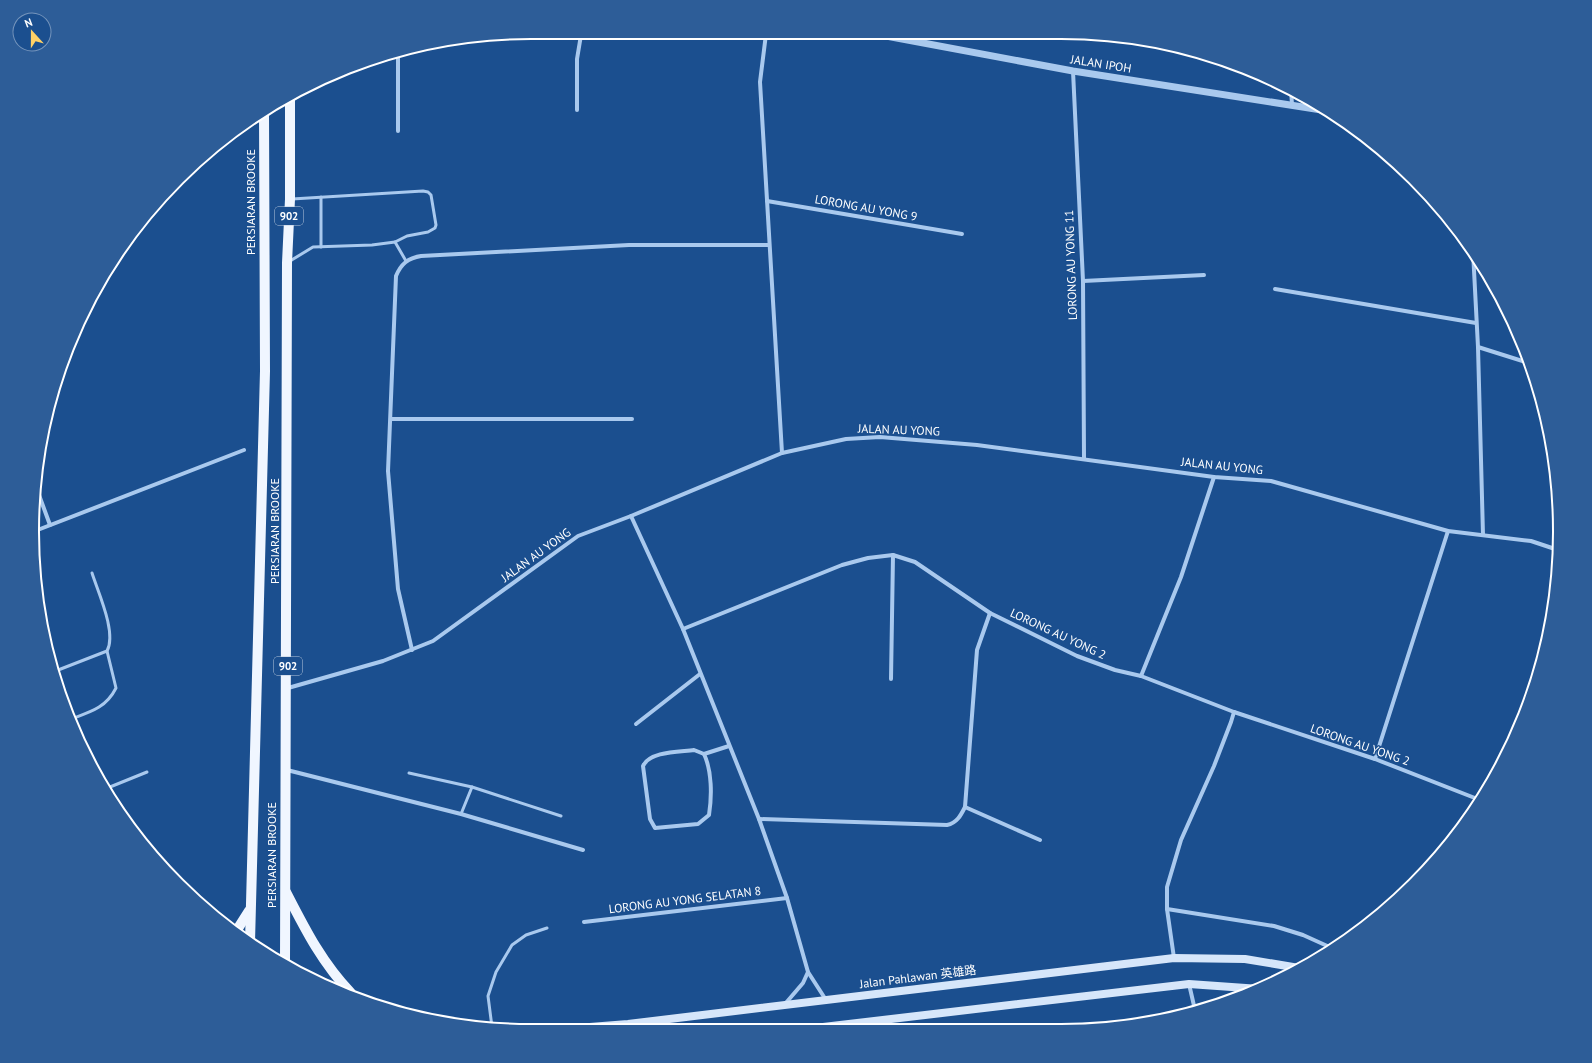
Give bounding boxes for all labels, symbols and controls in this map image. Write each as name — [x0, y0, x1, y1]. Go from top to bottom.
north arrow — [12, 12, 52, 52]
text: N — [23, 15, 34, 30]
street label: JALAN IPOH — [1069, 51, 1133, 76]
street label: PERSIARAN BROOKE — [243, 149, 258, 255]
street label: LORONG AU YONG 9 — [814, 191, 919, 224]
road number: 902 — [275, 207, 303, 225]
street label: LORONG AU YONG 11 — [1061, 210, 1080, 320]
street label: JALAN AU YONG — [857, 421, 940, 438]
street label: JALAN AU YONG — [1179, 454, 1264, 477]
street label: PERSIARAN BROOKE — [267, 478, 282, 584]
street label: JALAN AU YONG — [497, 524, 573, 585]
street label: LORONG AU YONG 2 — [1008, 605, 1108, 662]
road number: 902 — [274, 657, 302, 675]
street label: LORONG AU YONG 2 — [1309, 721, 1412, 769]
street label: PERSIARAN BROOKE — [264, 802, 279, 908]
street label: LORONG AU YONG SELATAN 8 — [608, 883, 762, 916]
street label: Jalan Pahlawan 英雄路 — [858, 962, 977, 991]

